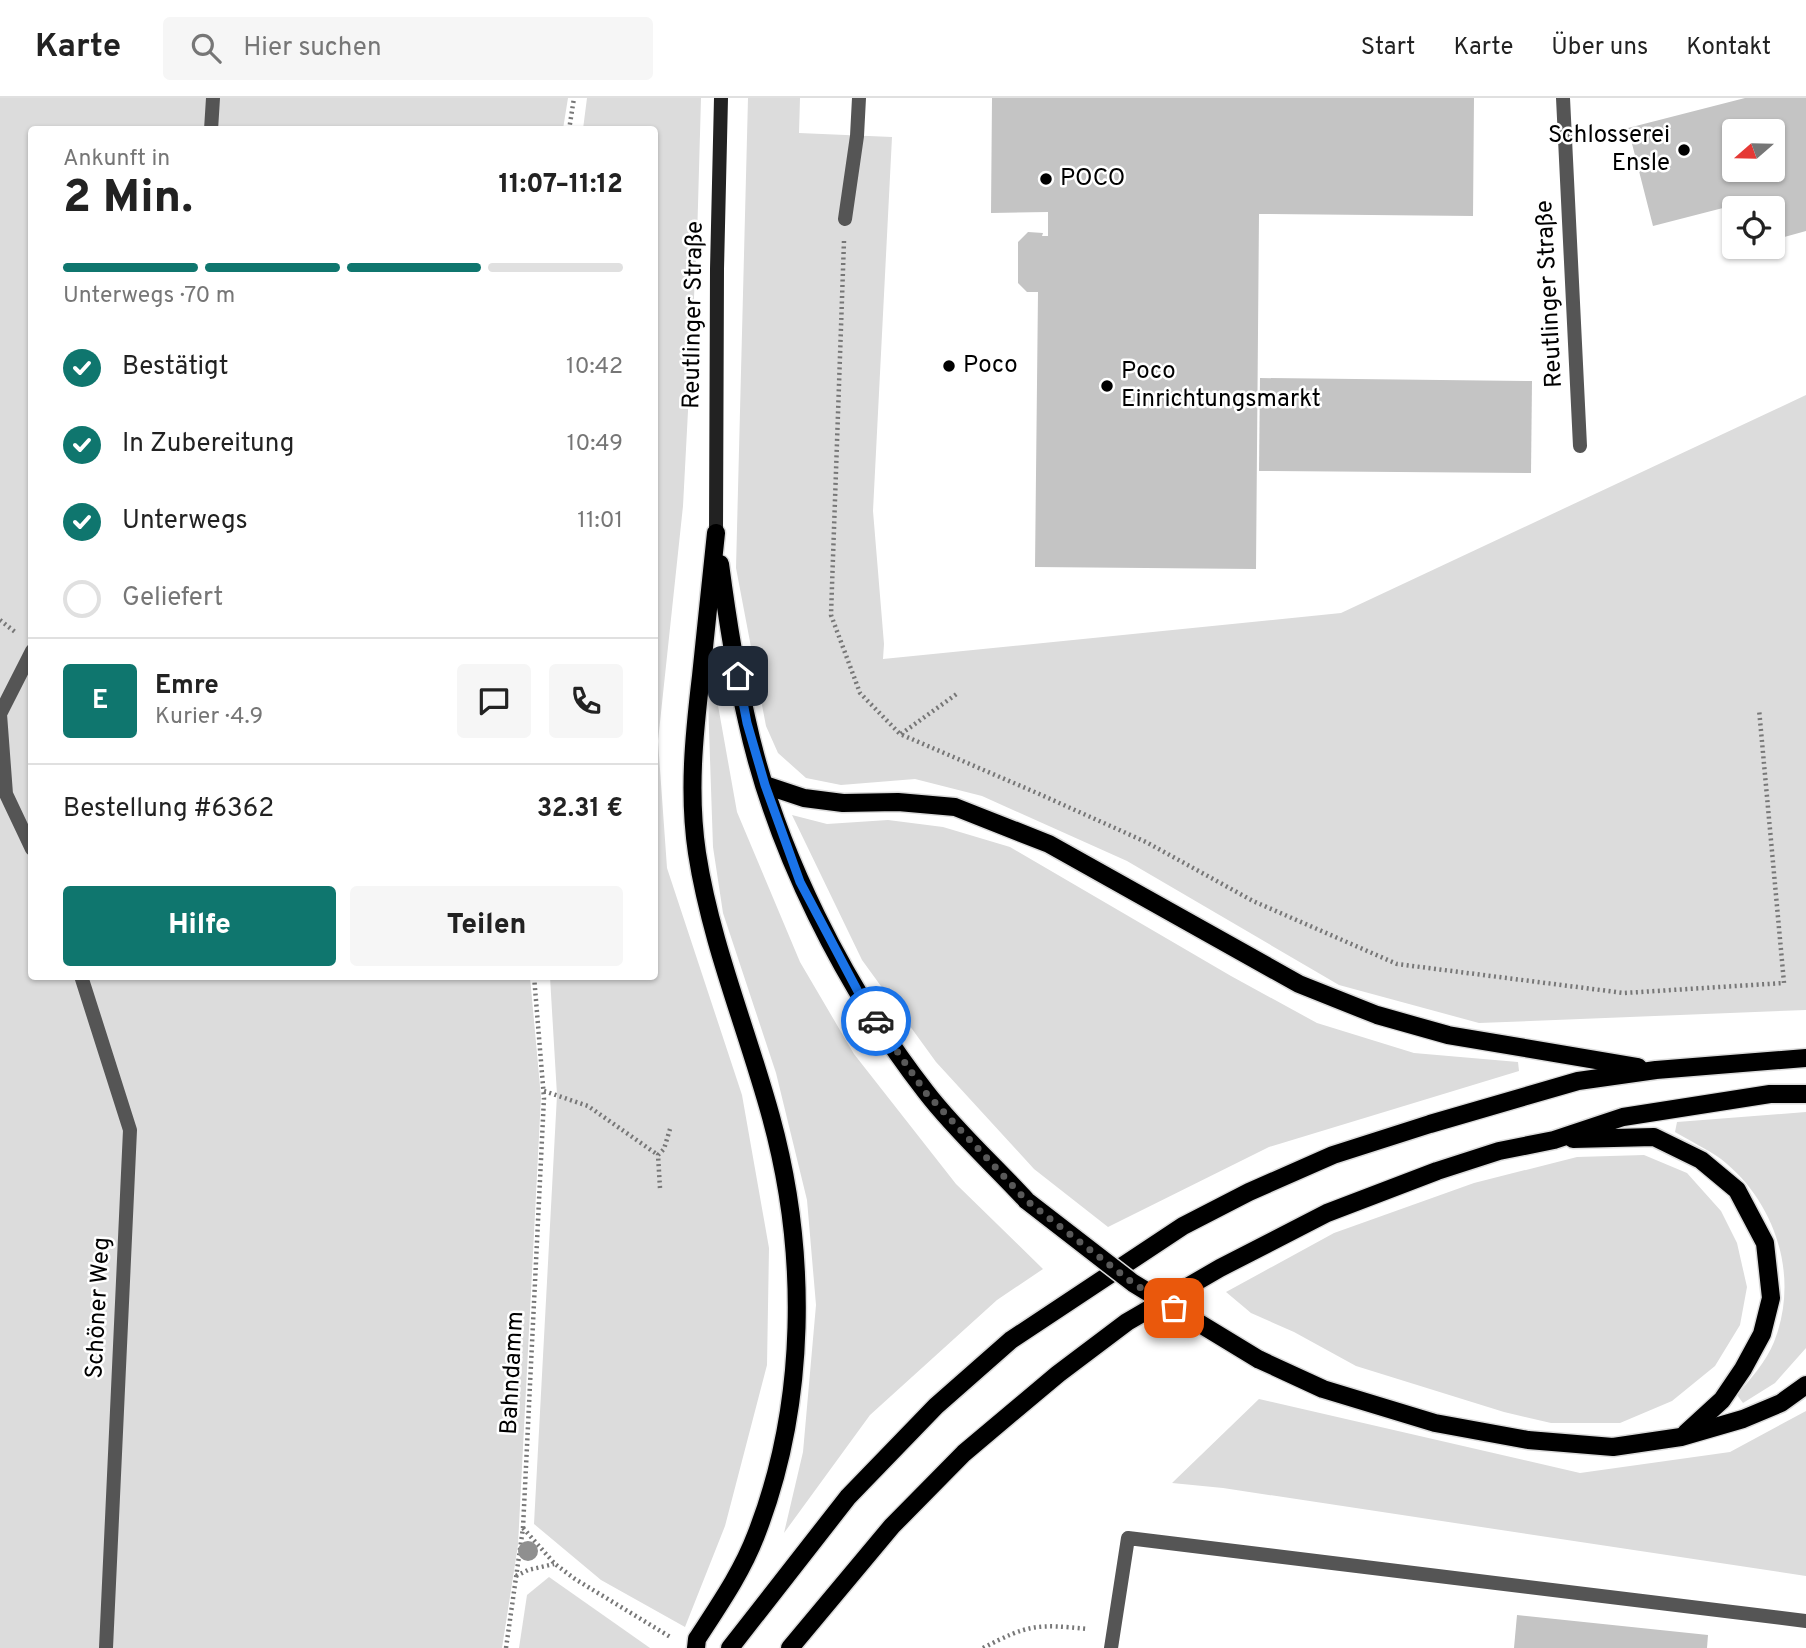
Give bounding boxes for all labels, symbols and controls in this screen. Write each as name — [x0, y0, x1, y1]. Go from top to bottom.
search box — [163, 17, 653, 80]
text: Karte — [35, 27, 121, 69]
icon: search — [187, 29, 225, 67]
text: Hier suchen — [243, 32, 382, 65]
text: Start — [1361, 33, 1415, 63]
text: Karte — [1453, 33, 1513, 63]
text: Über uns — [1551, 33, 1648, 63]
text: Kontakt — [1686, 33, 1771, 63]
north arrow — [1722, 119, 1785, 182]
map controls — [1722, 119, 1785, 259]
place label: Schlosserei Ensle — [1548, 121, 1670, 179]
marker: Schlosserei Ensle — [1676, 142, 1692, 158]
text: Ankunft in — [63, 145, 170, 174]
place label: POCO — [1060, 164, 1125, 194]
text: 11:07–11:12 — [498, 169, 623, 202]
text: 2 Min. — [63, 170, 193, 229]
marker: POCO — [1038, 171, 1054, 187]
button: locate — [1722, 196, 1785, 259]
street label: Reutlinger Straße — [1530, 199, 1570, 389]
street label: Reutlinger Straße — [677, 221, 711, 409]
text: Unterwegs · 70 m — [63, 282, 235, 311]
icon: check — [63, 349, 101, 387]
text: Bestätigt — [122, 351, 229, 384]
place label: Poco — [963, 351, 1018, 381]
text: 10:42 — [566, 353, 623, 382]
place label: Poco Einrichtungsmarkt — [1121, 357, 1321, 415]
marker: Poco — [941, 358, 957, 374]
marker: Poco Einrichtungsmarkt — [1099, 378, 1115, 394]
icon: check — [63, 426, 101, 464]
text: In Zubereitung — [122, 428, 294, 461]
text: 10:49 — [567, 430, 623, 459]
icon: check — [63, 503, 101, 541]
text: Unterwegs — [122, 505, 248, 538]
text: 11:01 — [577, 507, 623, 536]
text: Geliefert — [122, 582, 223, 615]
pin — [708, 646, 768, 706]
icon: home — [719, 657, 757, 695]
button: chat — [457, 664, 531, 738]
button: phone — [549, 664, 623, 738]
text: Emre — [155, 670, 219, 703]
text: E — [92, 685, 108, 718]
text: Kurier · 4.9 — [155, 703, 263, 732]
text: Bestellung #6362 — [63, 793, 274, 826]
text: 32.31 € — [537, 793, 623, 826]
button: Hilfe — [63, 886, 336, 966]
button: Teilen — [350, 886, 623, 966]
courier — [841, 986, 911, 1056]
icon: car — [857, 1002, 895, 1040]
street label: Schöner Weg — [80, 1236, 118, 1380]
pin — [1144, 1278, 1204, 1338]
icon: bag — [1155, 1289, 1193, 1327]
street label: Bahndamm — [495, 1310, 531, 1436]

